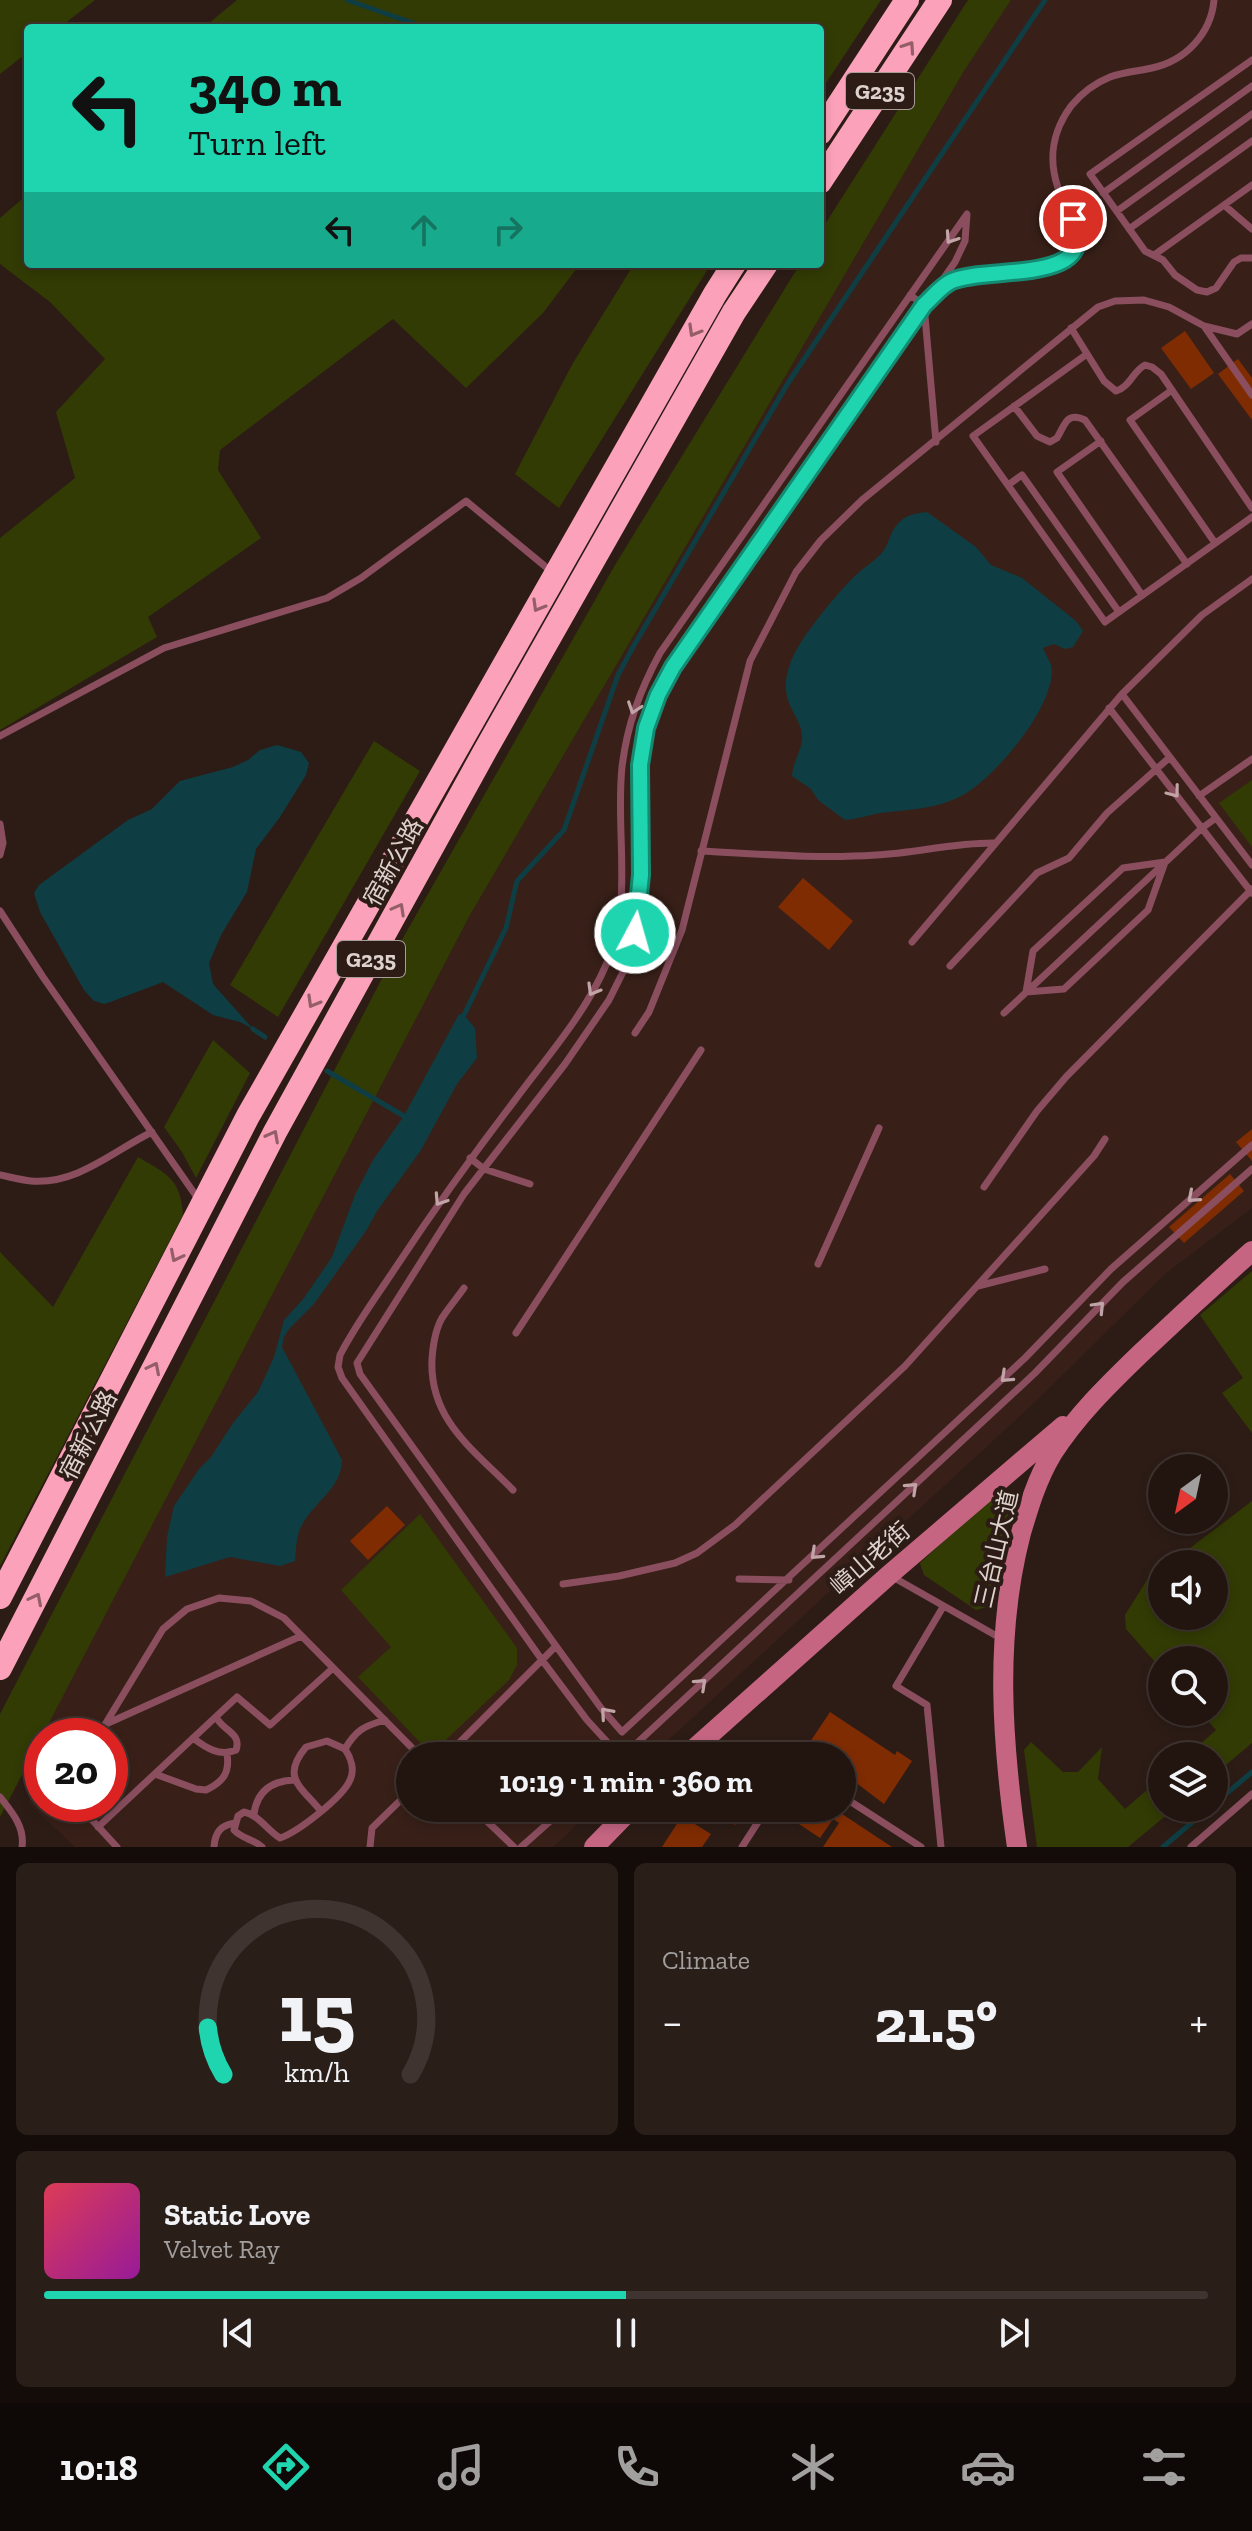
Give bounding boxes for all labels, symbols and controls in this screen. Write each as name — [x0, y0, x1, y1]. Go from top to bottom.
one-way arrow — [900, 41, 915, 55]
text: 340 m — [188, 53, 342, 120]
icon: left — [56, 56, 160, 160]
road number: G235 — [846, 73, 914, 109]
text: Turn left — [188, 121, 326, 164]
pin — [1039, 185, 1107, 253]
icon: arrive — [1051, 197, 1095, 241]
icon: left — [318, 208, 362, 252]
icon: ahead — [402, 208, 446, 252]
icon: right — [486, 208, 530, 252]
one-way arrow — [945, 229, 960, 243]
one-way arrow — [688, 322, 704, 336]
one-way arrow — [532, 597, 548, 611]
one-way arrow — [627, 700, 644, 714]
one-way arrow — [1164, 783, 1178, 798]
street label: 宿新公路 — [357, 813, 429, 911]
position arrow — [593, 891, 677, 975]
one-way arrow — [389, 903, 405, 917]
road number: G235 — [337, 941, 405, 977]
one-way arrow — [587, 981, 603, 996]
one-way arrow — [307, 993, 323, 1008]
one-way arrow — [264, 1130, 279, 1145]
one-way arrow — [1188, 1187, 1203, 1202]
one-way arrow — [435, 1191, 450, 1205]
one-way arrow — [171, 1247, 186, 1262]
one-way arrow — [1089, 1302, 1104, 1316]
one-way arrow — [145, 1361, 160, 1376]
one-way arrow — [1001, 1367, 1015, 1382]
street label: 宿新公路 — [53, 1386, 123, 1484]
north arrow — [1148, 1454, 1228, 1534]
map controls — [1148, 1454, 1228, 1822]
one-way arrow — [903, 1483, 917, 1497]
street label: 三台山大道 — [968, 1487, 1024, 1611]
street label: 嶂山老街 — [824, 1516, 916, 1600]
one-way arrow — [811, 1545, 825, 1560]
button: sound — [1148, 1550, 1228, 1630]
one-way arrow — [26, 1592, 41, 1607]
button: search — [1148, 1646, 1228, 1726]
one-way arrow — [692, 1678, 706, 1693]
one-way arrow — [601, 1708, 616, 1723]
speed limit sign: 20 — [24, 1718, 128, 1822]
button: layers — [1148, 1742, 1228, 1822]
text: 10:19 · 1 min · 360 m — [499, 1764, 753, 1800]
text: Climate — [662, 1944, 750, 1976]
text: 15 — [278, 1962, 356, 2062]
text: 21.5° — [874, 1985, 998, 2057]
text: − — [662, 1995, 683, 2048]
text: + — [1189, 1995, 1208, 2048]
text: km/h — [284, 2055, 350, 2089]
text: Static Love — [164, 2197, 310, 2233]
text: Velvet Ray — [164, 2233, 280, 2265]
icon: previous — [216, 2311, 260, 2355]
icon: pause — [604, 2311, 648, 2355]
icon: next — [992, 2311, 1036, 2355]
icon: directions — [258, 2439, 314, 2495]
icon: music — [433, 2439, 489, 2495]
icon: phone — [609, 2439, 665, 2495]
icon: climate — [785, 2439, 841, 2495]
icon: car — [960, 2439, 1016, 2495]
icon: filters — [1136, 2439, 1192, 2495]
text: 10:18 — [60, 2446, 138, 2489]

